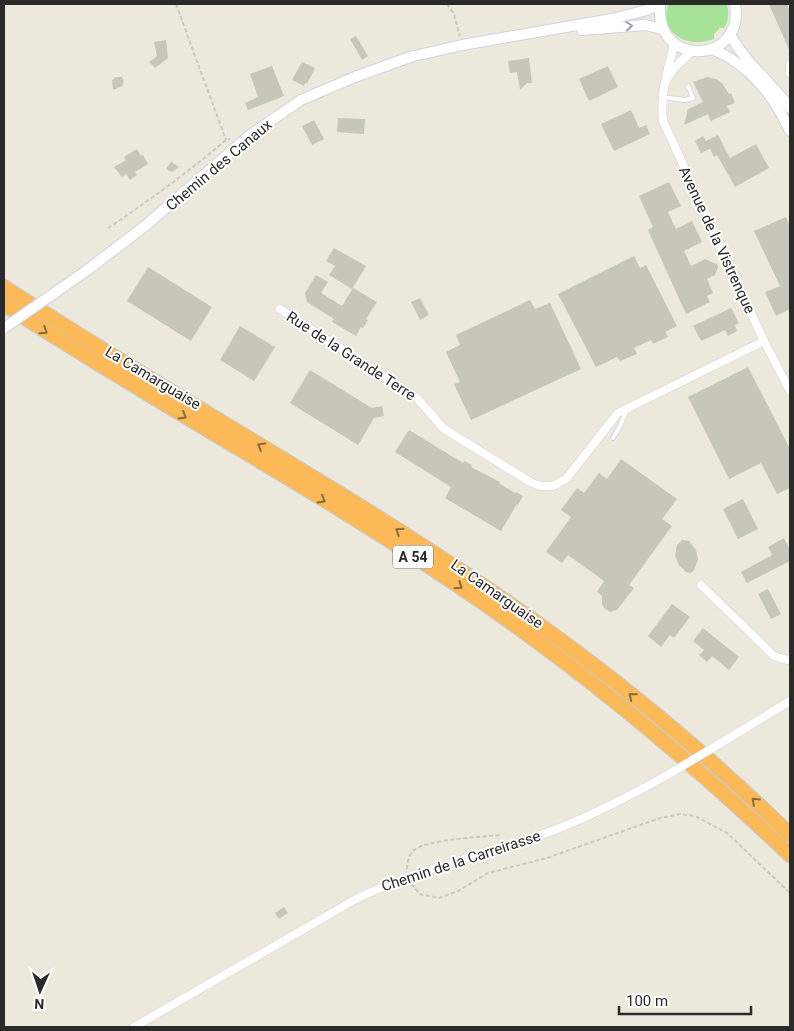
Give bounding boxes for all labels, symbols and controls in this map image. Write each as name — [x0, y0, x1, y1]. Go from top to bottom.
one-way arrow — [626, 21, 634, 32]
street label: Chemin des Canaux — [162, 115, 276, 215]
street label: Avenue de la Vistrenque — [675, 164, 759, 316]
street label: Rue de la Grande Terre — [283, 308, 419, 404]
one-way arrow — [39, 324, 48, 334]
street label: La Camarguaise — [102, 342, 204, 414]
one-way arrow — [177, 409, 186, 419]
one-way arrow — [257, 442, 266, 452]
one-way arrow — [317, 493, 326, 503]
one-way arrow — [396, 528, 405, 537]
road number: A 54 — [393, 546, 433, 568]
street label: La Camarguaise — [447, 556, 547, 632]
one-way arrow — [454, 580, 463, 590]
one-way arrow — [628, 692, 637, 701]
one-way arrow — [752, 798, 761, 807]
street label: Chemin de la Carreirasse — [379, 827, 543, 895]
north arrow — [15, 966, 65, 1016]
scale bar — [619, 984, 752, 1016]
text: 100 m — [626, 992, 668, 1010]
text: N — [34, 996, 45, 1012]

